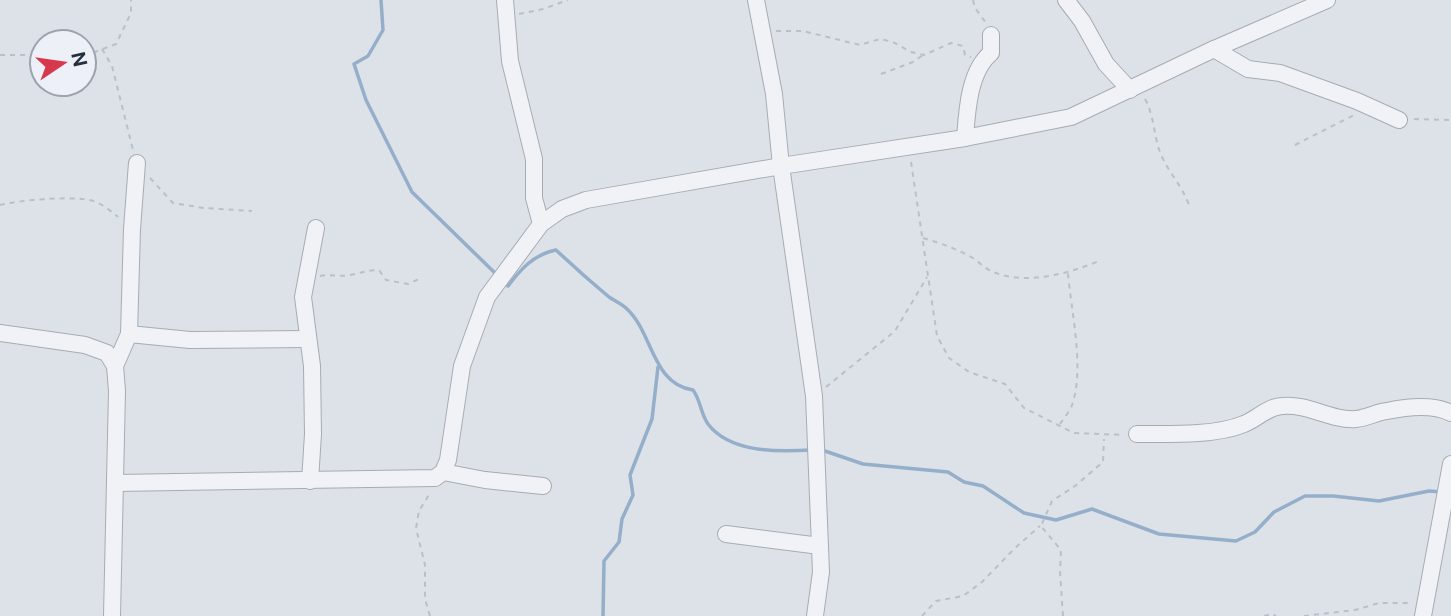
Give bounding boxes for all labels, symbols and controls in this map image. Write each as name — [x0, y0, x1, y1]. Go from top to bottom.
north arrow — [28, 28, 98, 98]
text: N — [67, 49, 92, 69]

